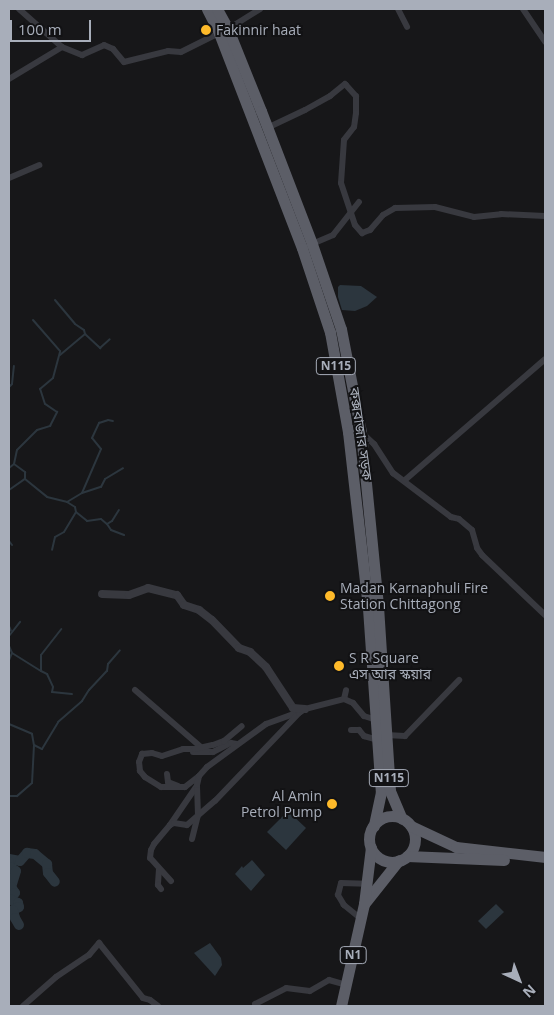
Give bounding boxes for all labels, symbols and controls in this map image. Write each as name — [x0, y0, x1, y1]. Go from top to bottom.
scale bar — [12, 10, 94, 42]
text: 100 m — [18, 19, 62, 39]
place label: Fakinnir haat — [216, 22, 301, 38]
marker: Fakinnir haat — [200, 24, 212, 36]
road number: N115 — [315, 356, 357, 376]
street label: কক্সবাজার সড়ক — [346, 386, 376, 482]
place label: Madan Karnaphuli Fire Station Chittagong — [340, 580, 488, 612]
marker: Madan Karnaphuli Fire Station Chittagong — [324, 590, 336, 602]
place label: S R Square এস আর স্কয়ার — [349, 650, 431, 682]
marker: S R Square এস আর স্কয়ার — [333, 660, 345, 672]
road number: N115 — [368, 768, 410, 788]
place label: Al Amin Petrol Pump — [241, 788, 322, 820]
marker: Al Amin Petrol Pump — [326, 798, 338, 810]
road number: N1 — [339, 946, 367, 964]
north arrow — [494, 955, 544, 1005]
text: N — [519, 980, 540, 1002]

